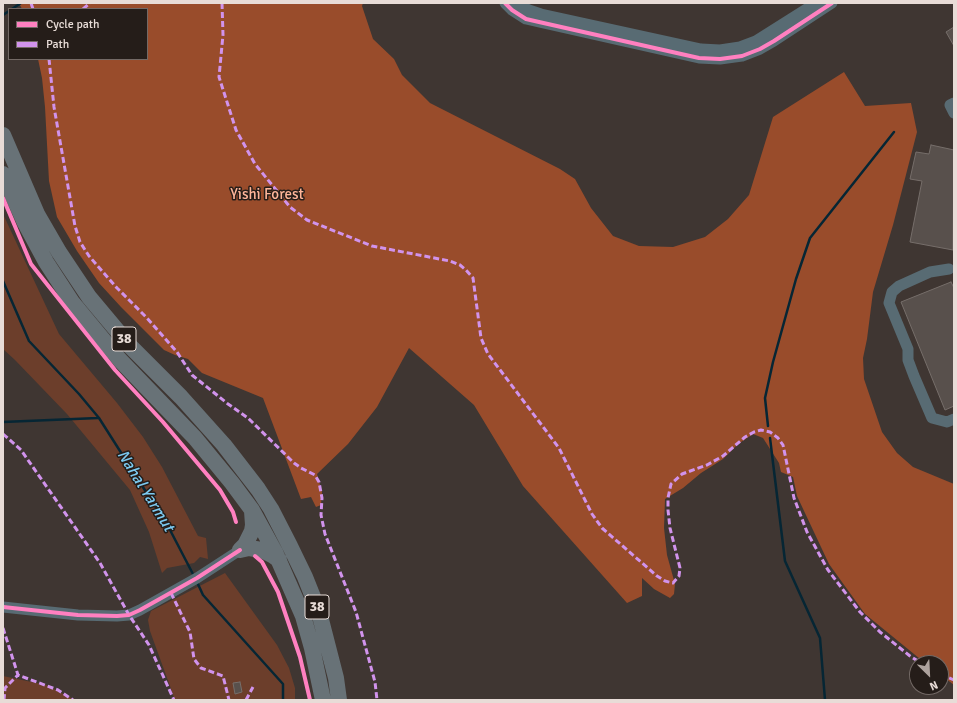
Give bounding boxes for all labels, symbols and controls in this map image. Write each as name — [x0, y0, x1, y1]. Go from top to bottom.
legend — [8, 8, 148, 60]
text: Cycle path — [46, 17, 99, 32]
text: Path — [46, 37, 69, 52]
park label: Yishi Forest — [230, 186, 304, 204]
road number: 38 — [112, 327, 136, 351]
water label: Nahal Yarmut — [112, 447, 178, 535]
road number: 38 — [305, 595, 329, 619]
north arrow — [909, 655, 949, 695]
text: N — [928, 678, 940, 693]

